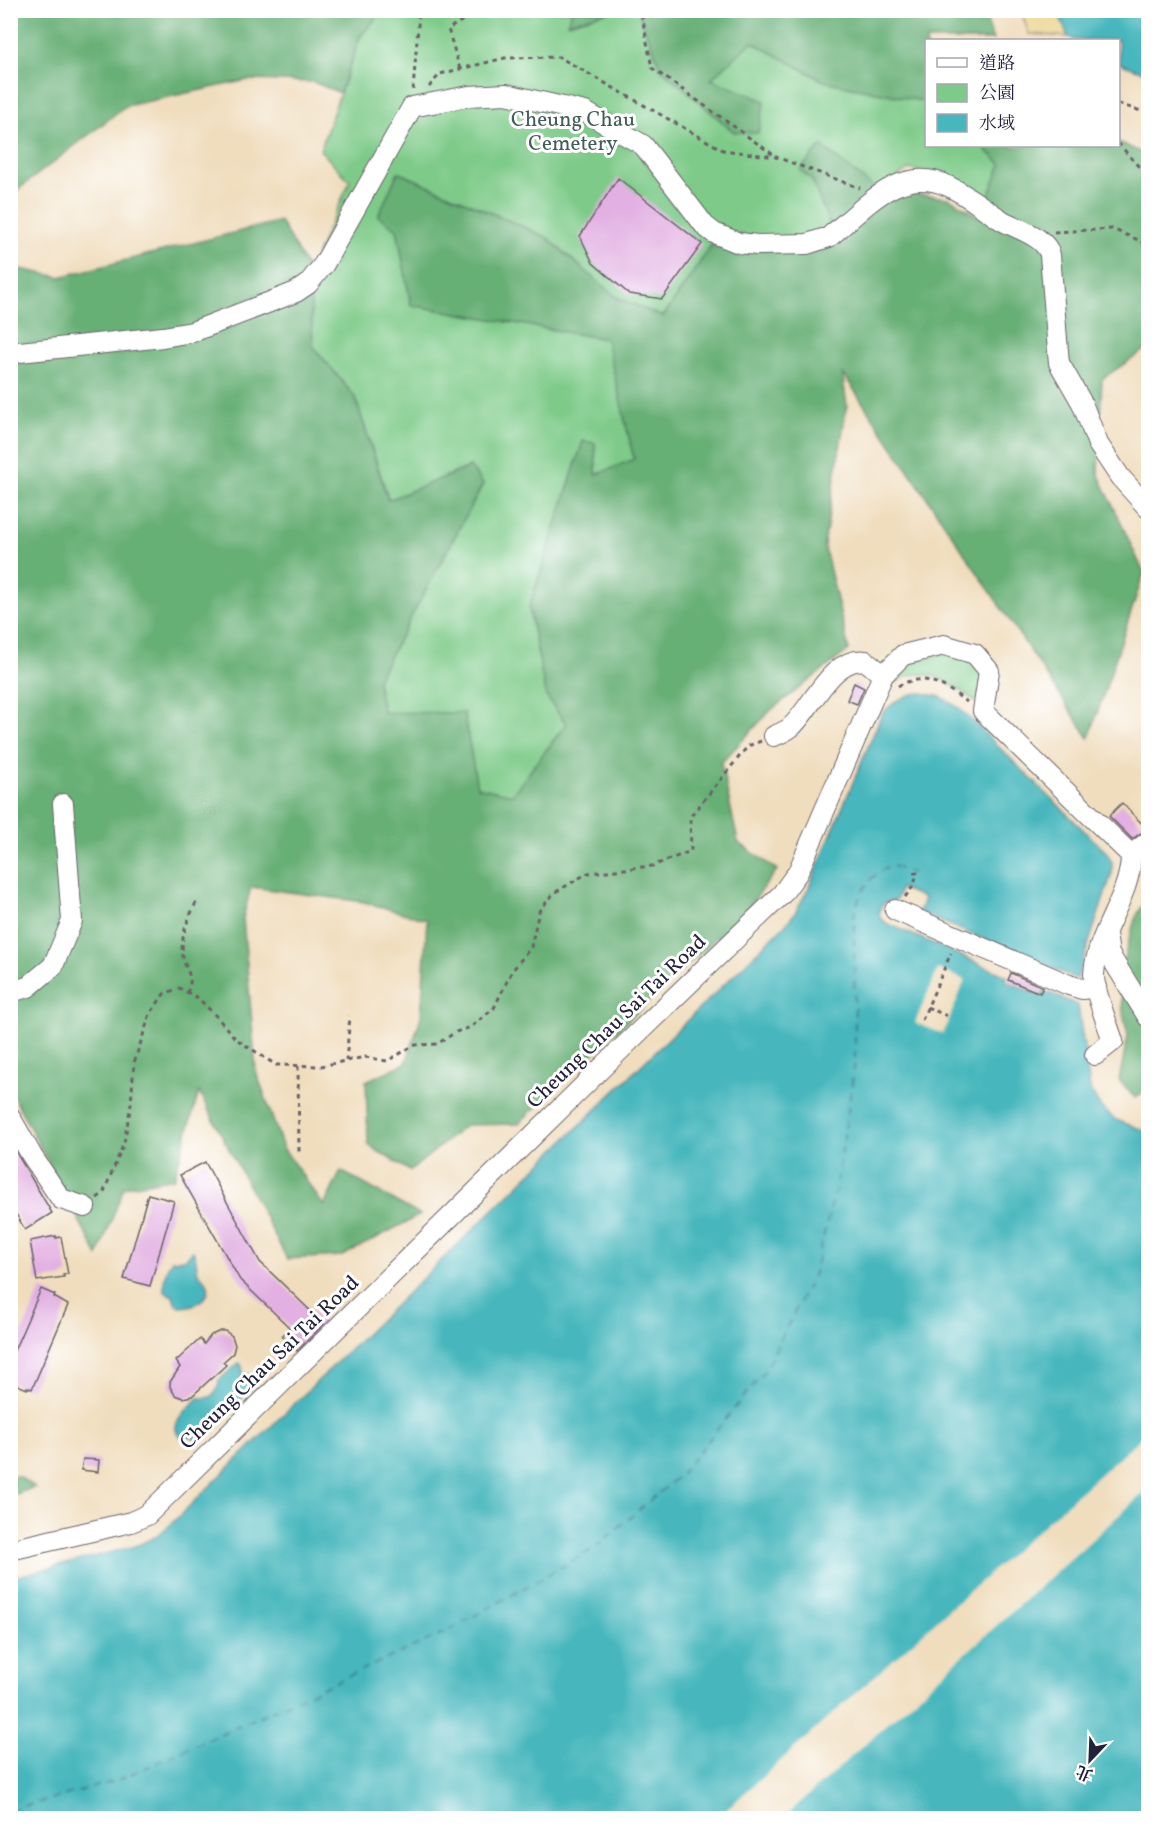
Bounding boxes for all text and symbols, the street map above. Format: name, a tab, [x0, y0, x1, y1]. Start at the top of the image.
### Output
legend	[925, 39, 1120, 147]
text: 道路	[979, 52, 1015, 77]
text: 公園	[979, 82, 1015, 107]
park label: Cheung Chau Cemetery	[511, 106, 635, 159]
text: 水域	[979, 112, 1015, 137]
street label: Cheung Chau Sai Tai Road	[521, 928, 713, 1116]
street label: Cheung Chau Sai Tai Road	[174, 1269, 366, 1457]
north arrow	[1060, 1730, 1120, 1790]
text: 北	[1073, 1759, 1097, 1785]

